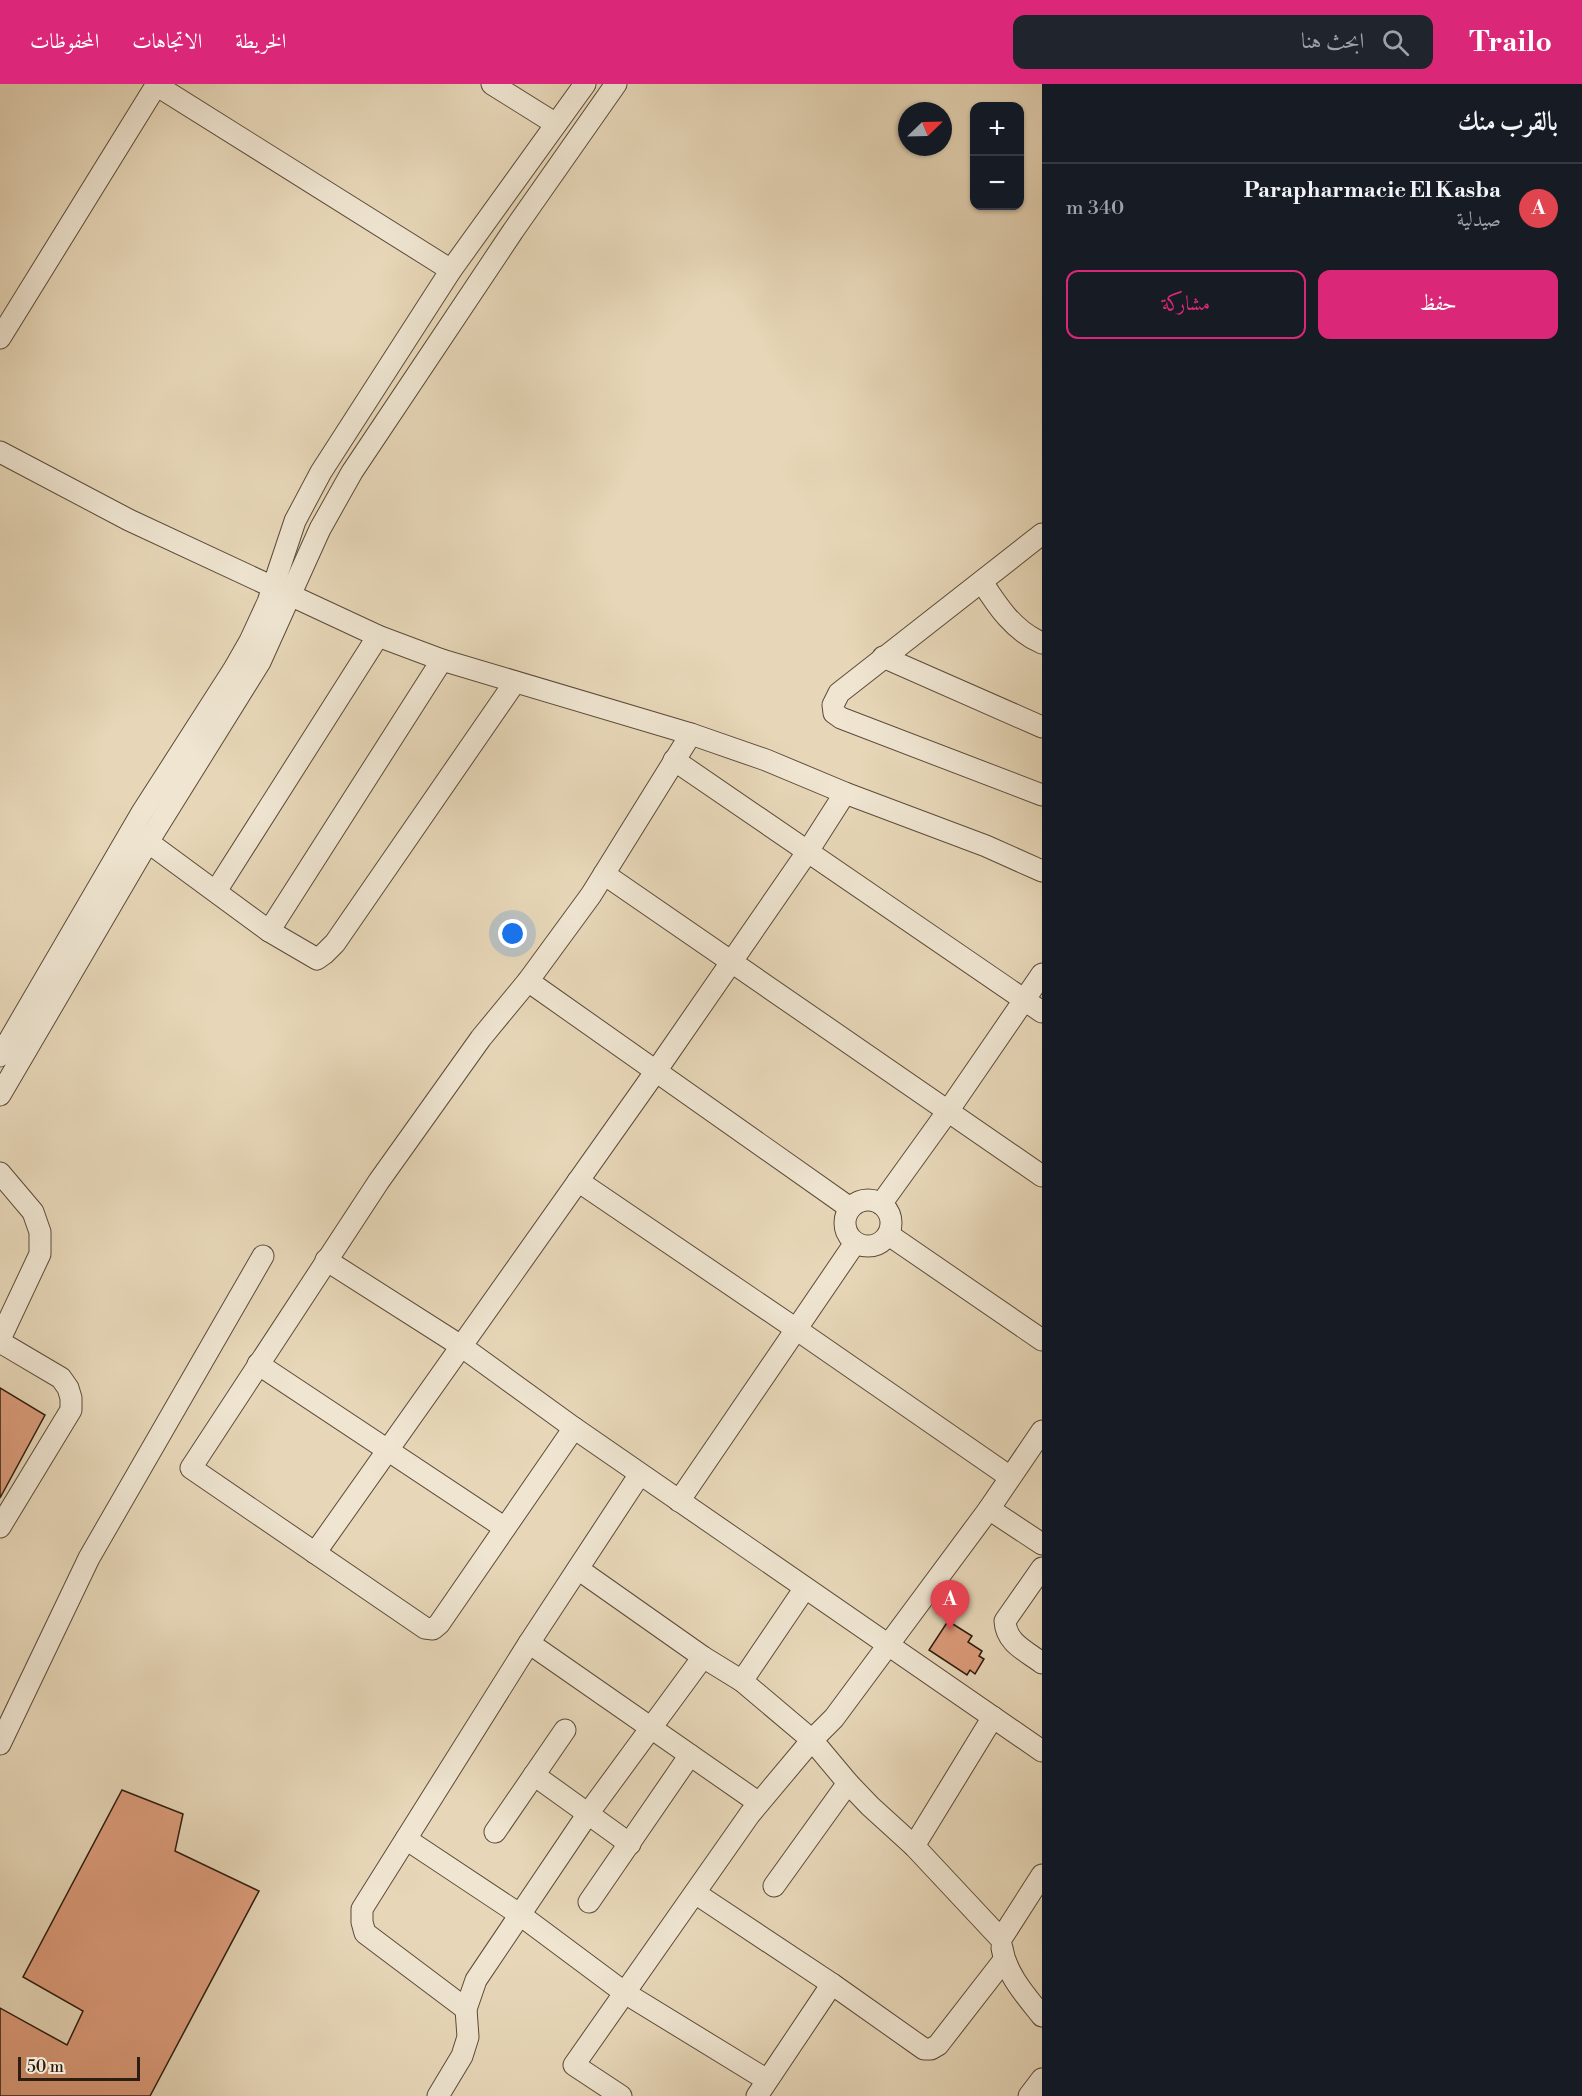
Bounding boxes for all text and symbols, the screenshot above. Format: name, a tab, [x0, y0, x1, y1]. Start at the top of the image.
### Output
search box	[1013, 15, 1433, 69]
text: Trailo	[1469, 25, 1552, 60]
icon: search	[1379, 26, 1412, 59]
text: ابحث هنا	[1301, 28, 1364, 55]
text: المحفوظات	[30, 29, 99, 55]
text: الاتجاهات	[132, 29, 202, 55]
text: الخريطة	[235, 29, 286, 55]
north arrow	[898, 102, 952, 156]
map controls	[970, 102, 1024, 210]
button: +	[970, 102, 1024, 156]
text: بالقرب منك	[1458, 106, 1558, 138]
button: −	[970, 156, 1024, 210]
text: Parapharmacie El Kasba	[1244, 177, 1501, 204]
text: 340 m	[1066, 196, 1124, 221]
text: A	[1531, 196, 1546, 221]
text: صيدلية	[1457, 208, 1501, 233]
button: مشاركة	[1066, 270, 1306, 339]
button: حفظ	[1318, 270, 1558, 339]
your location	[498, 919, 527, 948]
pin: A	[930, 1580, 970, 1630]
scale bar	[18, 2054, 140, 2082]
text: 50 m	[27, 2057, 64, 2077]

